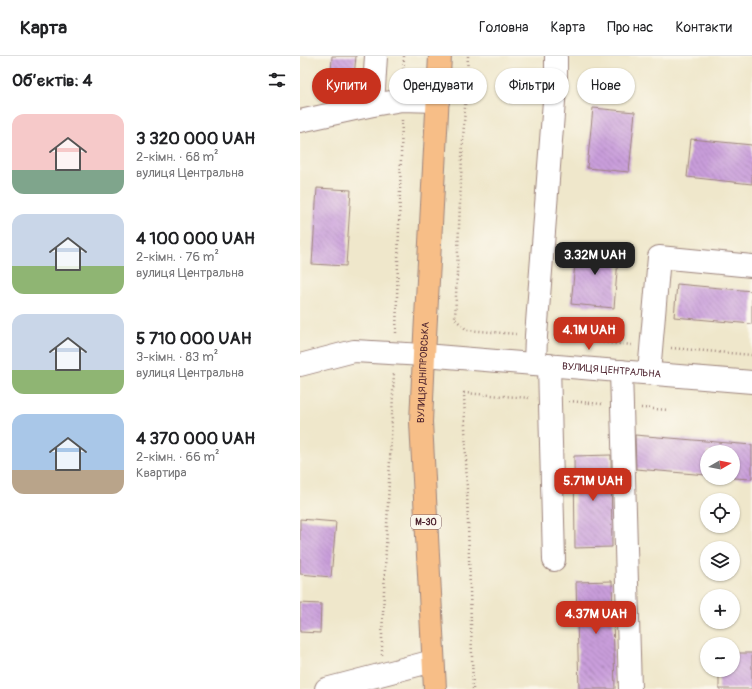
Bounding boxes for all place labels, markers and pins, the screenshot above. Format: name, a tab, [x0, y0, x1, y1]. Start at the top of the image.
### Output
pin: 3.32M UAH	[549, 242, 641, 276]
pin: 4.1M UAH	[548, 317, 630, 351]
pin: 5.71M UAH	[547, 468, 639, 502]
pin: 4.37M UAH	[550, 601, 642, 635]

